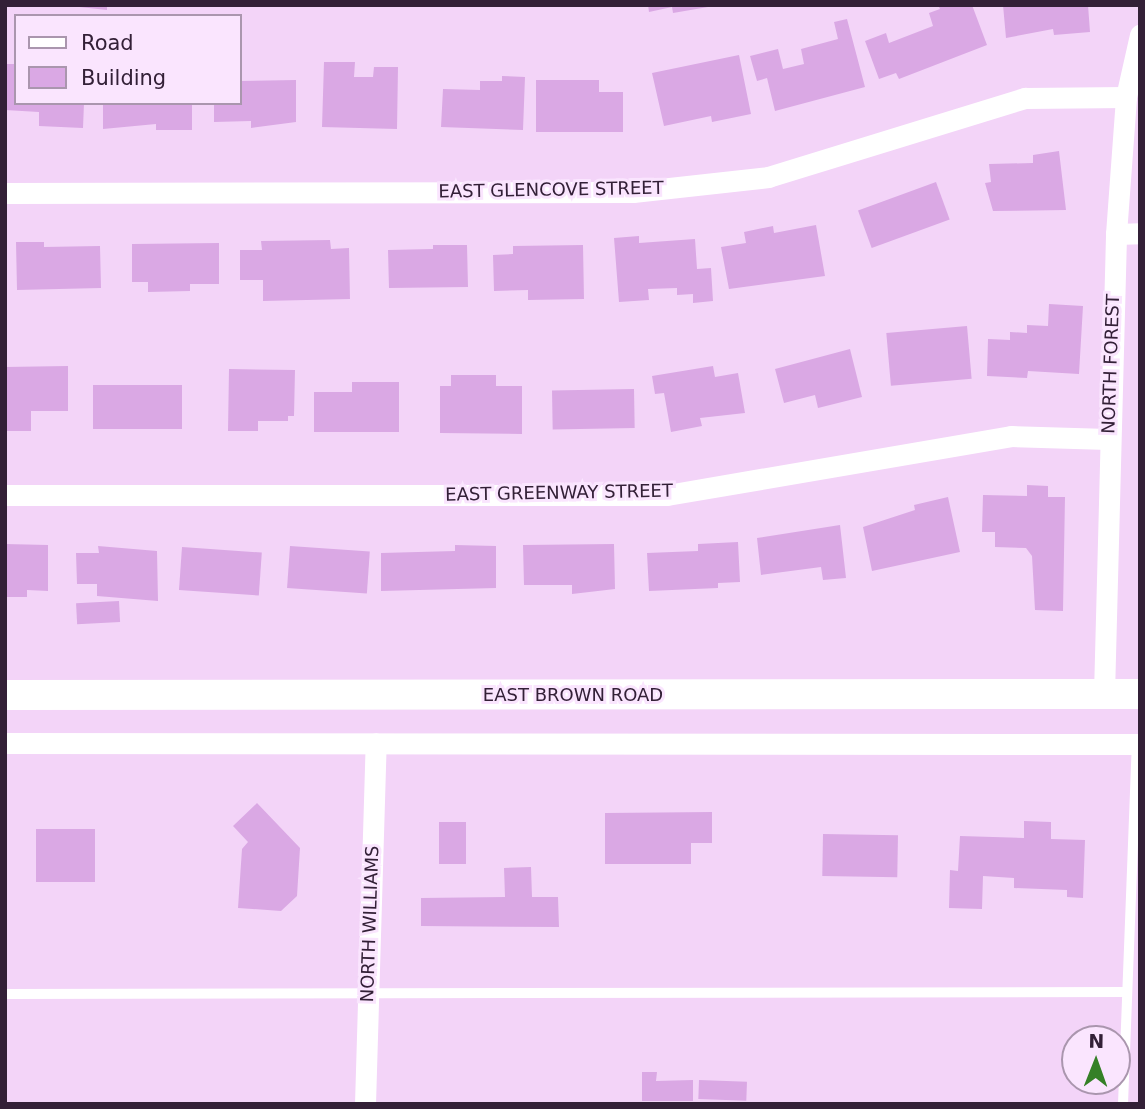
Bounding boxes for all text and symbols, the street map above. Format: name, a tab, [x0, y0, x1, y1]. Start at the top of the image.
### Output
legend	[14, 14, 242, 105]
text: Road	[81, 31, 134, 55]
text: Building	[81, 66, 166, 90]
street label: EAST GLENCOVE STREET	[438, 177, 664, 203]
street label: NORTH FOREST	[1098, 294, 1124, 434]
street label: EAST GREENWAY STREET	[445, 480, 673, 506]
street label: EAST BROWN ROAD	[483, 684, 663, 706]
street label: NORTH WILLIAMS	[356, 845, 384, 1003]
north arrow	[1061, 1025, 1131, 1095]
text: N	[1088, 1030, 1104, 1052]

